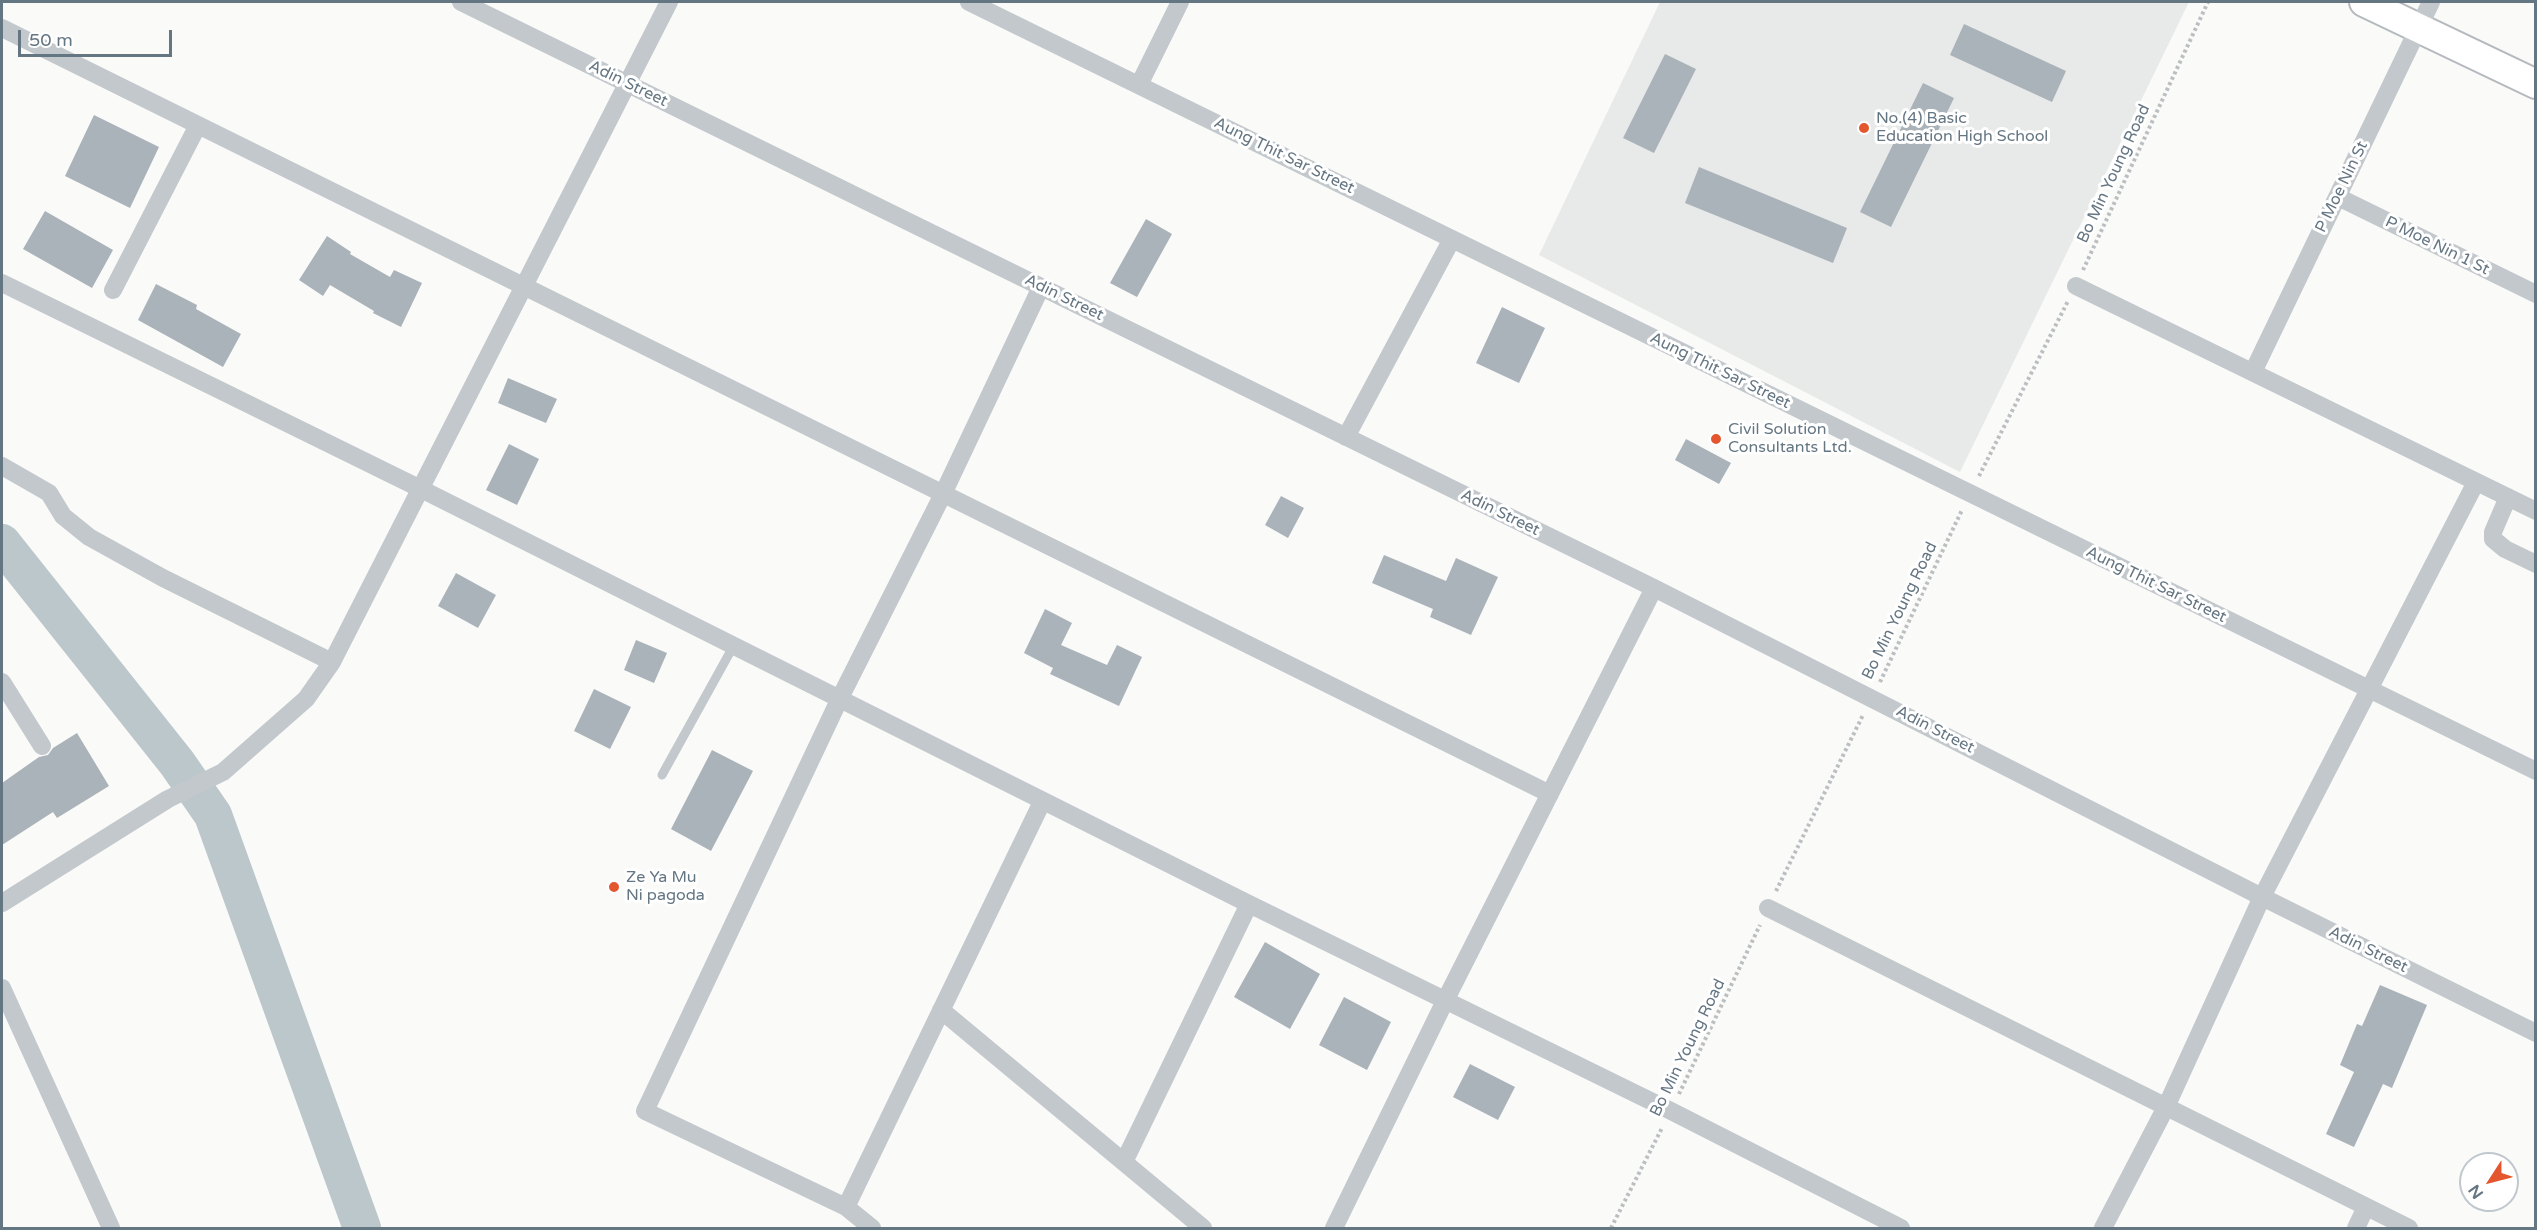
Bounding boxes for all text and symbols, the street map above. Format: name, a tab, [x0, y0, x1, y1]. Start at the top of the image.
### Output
scale bar	[21, 18, 176, 56]
text: 50 m	[29, 29, 73, 51]
street label: Adin Street	[585, 57, 671, 111]
street label: Bo Min Young Road	[2073, 102, 2155, 246]
place label: No.(4) Basic Education High School	[1876, 109, 2048, 147]
street label: Aung Thit Sar Street	[1211, 114, 1357, 198]
marker: No.(4) Basic Education High School	[1857, 121, 1871, 135]
street label: P Moe Nin St	[2312, 138, 2372, 236]
street label: P Moe Nin 1 St	[2382, 212, 2492, 280]
street label: Adin Street	[1021, 271, 1107, 325]
street label: Aung Thit Sar Street	[1647, 329, 1793, 413]
place label: Civil Solution Consultants Ltd.	[1728, 420, 1852, 458]
marker: Civil Solution Consultants Ltd.	[1709, 432, 1723, 446]
street label: Adin Street	[1457, 486, 1543, 540]
street label: Bo Min Young Road	[1858, 539, 1942, 683]
street label: Aung Thit Sar Street	[2083, 543, 2229, 627]
street label: Adin Street	[1893, 702, 1977, 758]
place label: Ze Ya Mu Ni pagoda	[626, 868, 705, 906]
marker: Ze Ya Mu Ni pagoda	[607, 880, 621, 894]
street label: Adin Street	[2325, 923, 2411, 977]
street label: Bo Min Young Road	[1646, 976, 1730, 1120]
north arrow	[2459, 1152, 2519, 1212]
text: N	[2464, 1180, 2488, 1202]

